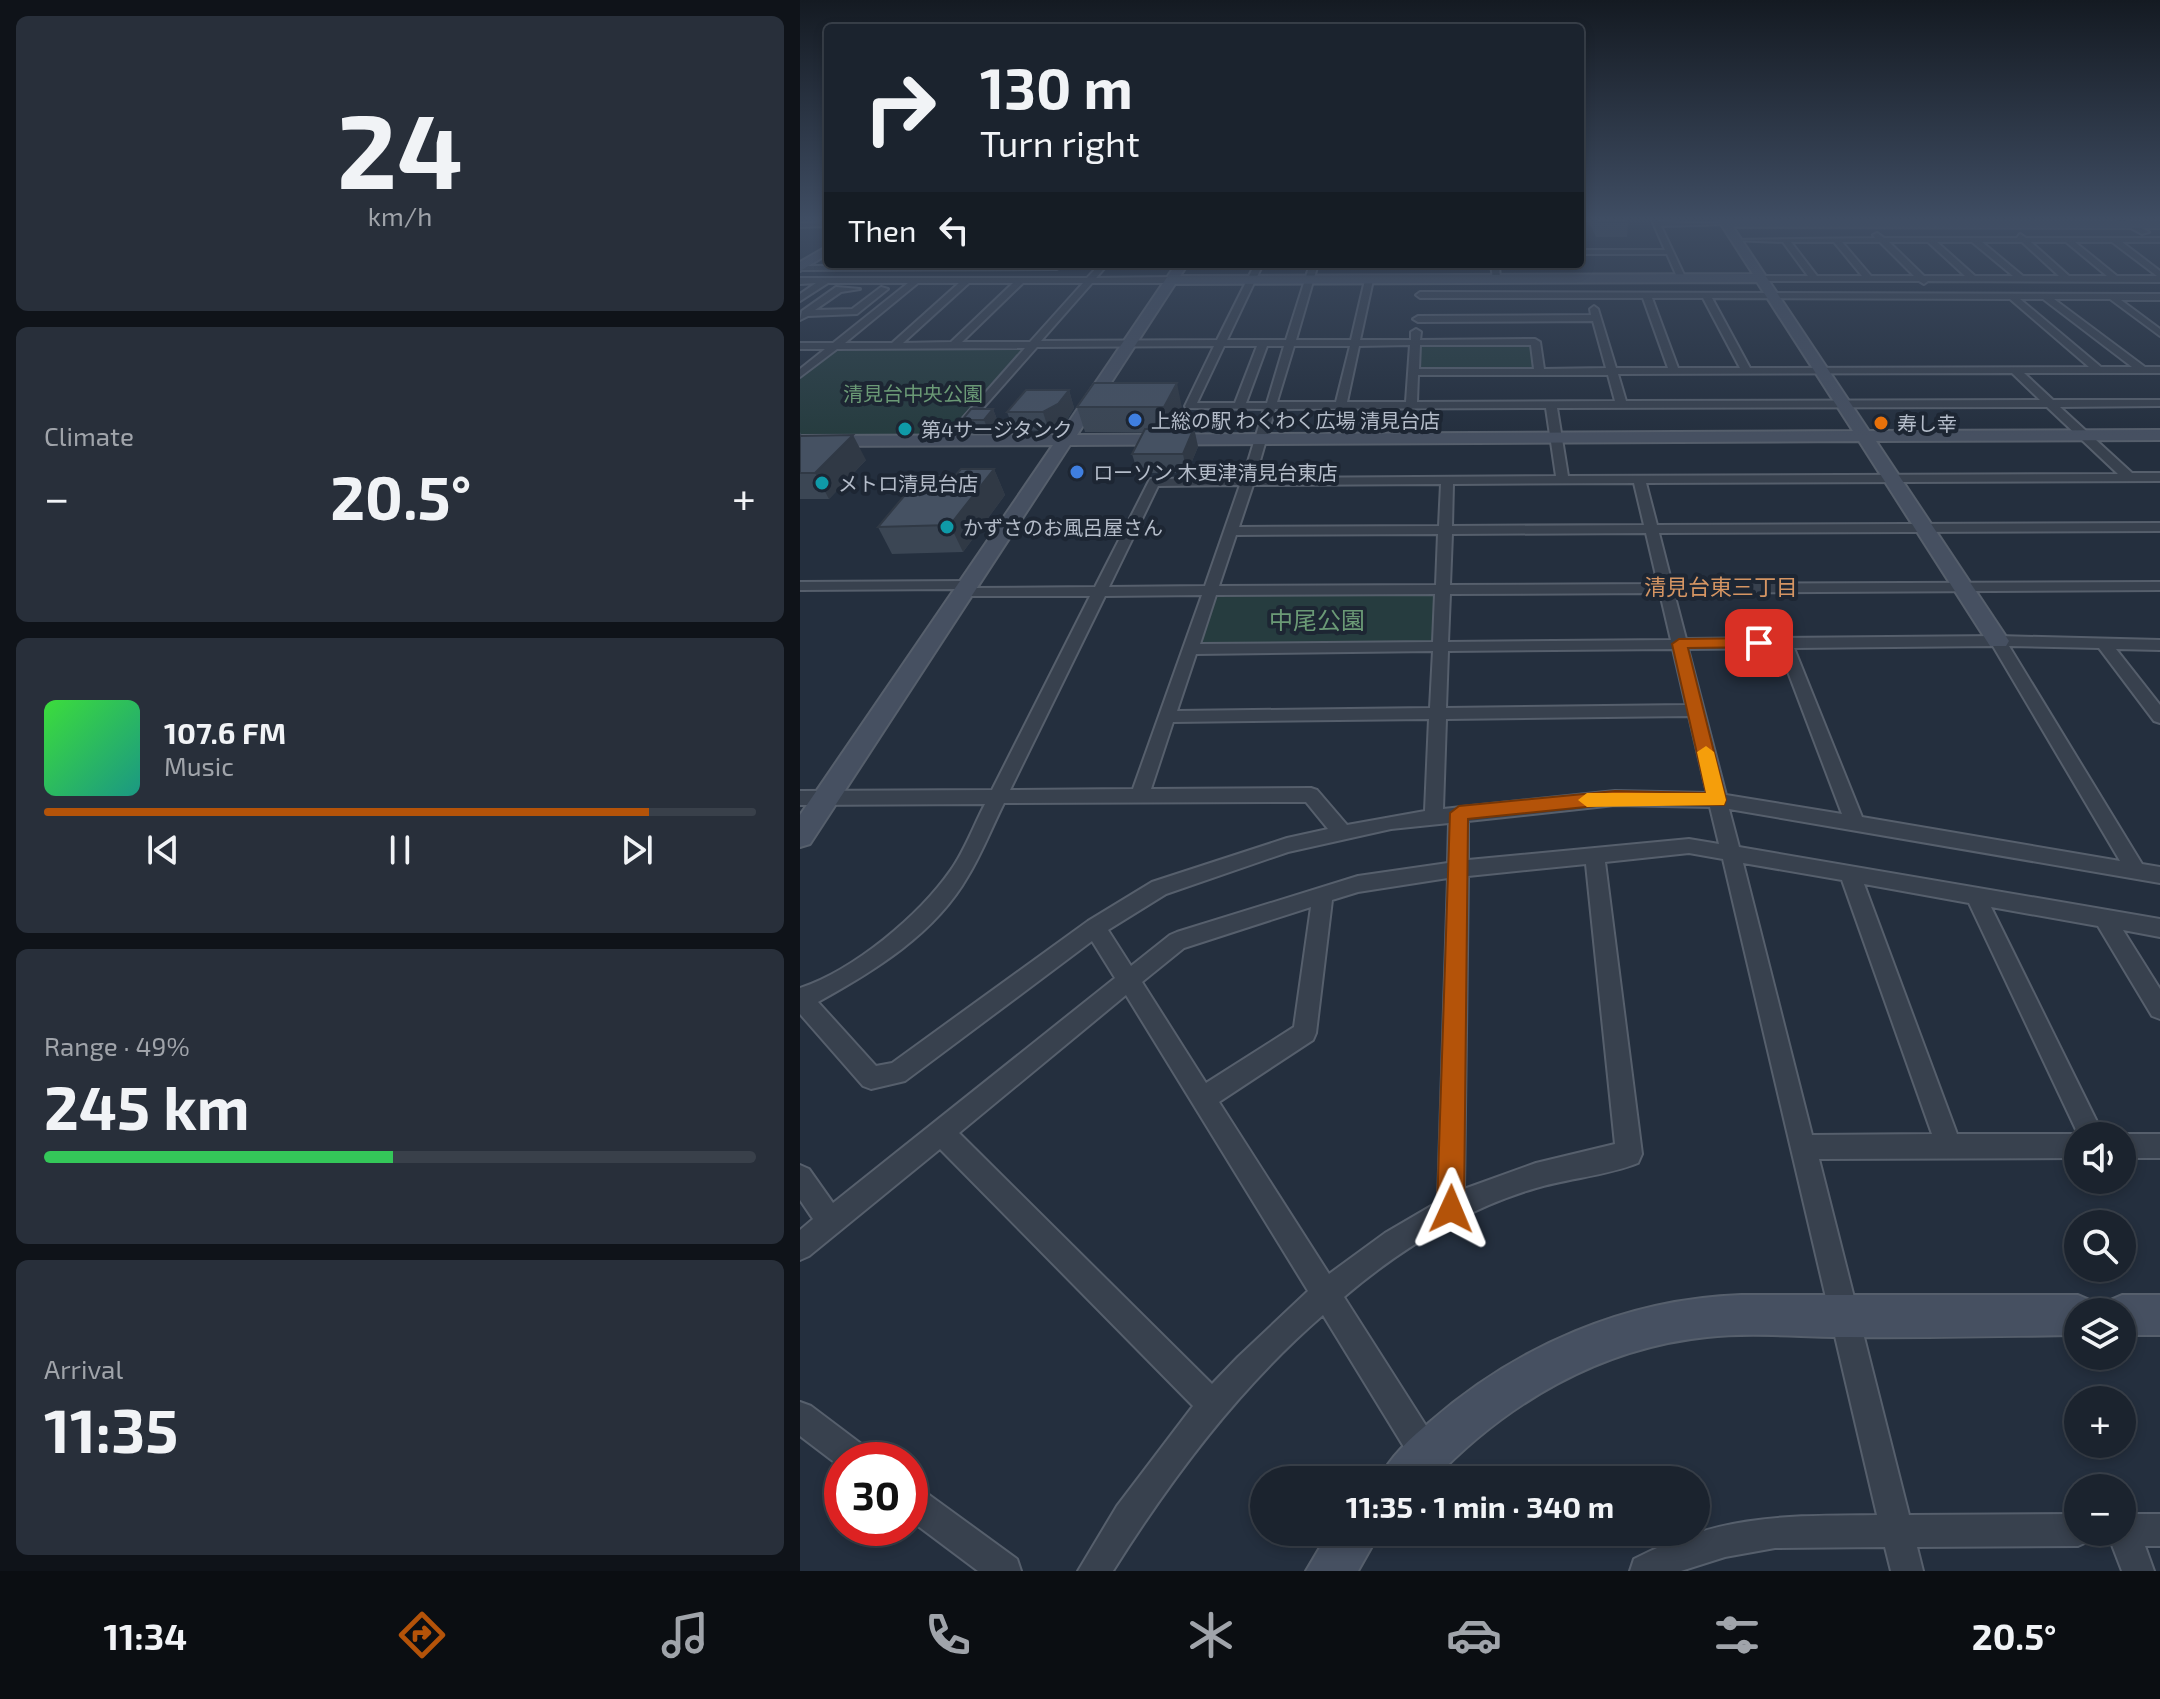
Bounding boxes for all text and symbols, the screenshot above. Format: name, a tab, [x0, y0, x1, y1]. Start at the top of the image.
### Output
text: 130 m	[980, 53, 1133, 120]
icon: right	[848, 56, 952, 160]
text: 24	[337, 85, 463, 210]
text: Turn right	[980, 121, 1140, 164]
text: km/h	[368, 200, 432, 231]
icon: left	[932, 208, 976, 252]
text: Then	[848, 212, 916, 248]
park label: 清見台中央公園	[843, 381, 983, 405]
place label: 上総の駅 わくわく広場 清見台店	[1151, 408, 1440, 432]
marker: 上総の駅 わくわく広場 清見台店	[1126, 411, 1144, 429]
place label: 寿し幸	[1897, 411, 1957, 435]
marker: 寿し幸	[1872, 414, 1890, 432]
place label: 第4サージタンク	[921, 417, 1073, 441]
text: Climate	[44, 420, 134, 451]
marker: 第4サージタンク	[896, 420, 914, 438]
text: 20.5°	[330, 460, 471, 532]
place label: ローソン 木更津清見台東店	[1093, 460, 1337, 484]
marker: ローソン 木更津清見台東店	[1068, 463, 1086, 481]
text: −	[44, 470, 70, 523]
text: +	[732, 470, 756, 523]
place label: メトロ清見台店	[838, 471, 978, 495]
marker: メトロ清見台店	[813, 474, 831, 492]
place label: かずさのお風呂屋さん	[963, 515, 1163, 539]
marker: かずさのお風呂屋さん	[938, 518, 956, 536]
district label: 清見台東三丁目	[1644, 573, 1798, 599]
park label: 中尾公園	[1269, 605, 1365, 634]
pin	[1725, 609, 1793, 677]
icon: arrive	[1737, 621, 1781, 665]
text: 107.6 FM	[164, 714, 286, 750]
text: Music	[164, 750, 234, 781]
icon: previous	[141, 828, 185, 872]
icon: pause	[378, 828, 422, 872]
icon: next	[615, 828, 659, 872]
text: Range · 49%	[44, 1030, 190, 1061]
text: 245 km	[44, 1070, 250, 1142]
map controls	[2064, 1122, 2136, 1546]
button: sound	[2064, 1122, 2136, 1194]
position arrow	[1409, 1167, 1493, 1251]
button: search	[2064, 1210, 2136, 1282]
button: layers	[2064, 1298, 2136, 1370]
text: Arrival	[44, 1353, 123, 1384]
button: +	[2064, 1386, 2136, 1458]
text: 11:35	[44, 1393, 178, 1465]
speed limit sign: 30	[824, 1442, 928, 1546]
button: −	[2064, 1474, 2136, 1546]
text: 11:35 · 1 min · 340 m	[1346, 1488, 1614, 1524]
icon: directions	[394, 1607, 450, 1663]
icon: music	[657, 1607, 713, 1663]
icon: phone	[920, 1607, 976, 1663]
icon: climate	[1183, 1607, 1239, 1663]
icon: car	[1446, 1607, 1502, 1663]
icon: filters	[1709, 1607, 1765, 1663]
text: 11:34	[103, 1614, 187, 1657]
text: 20.5°	[1972, 1614, 2056, 1657]

